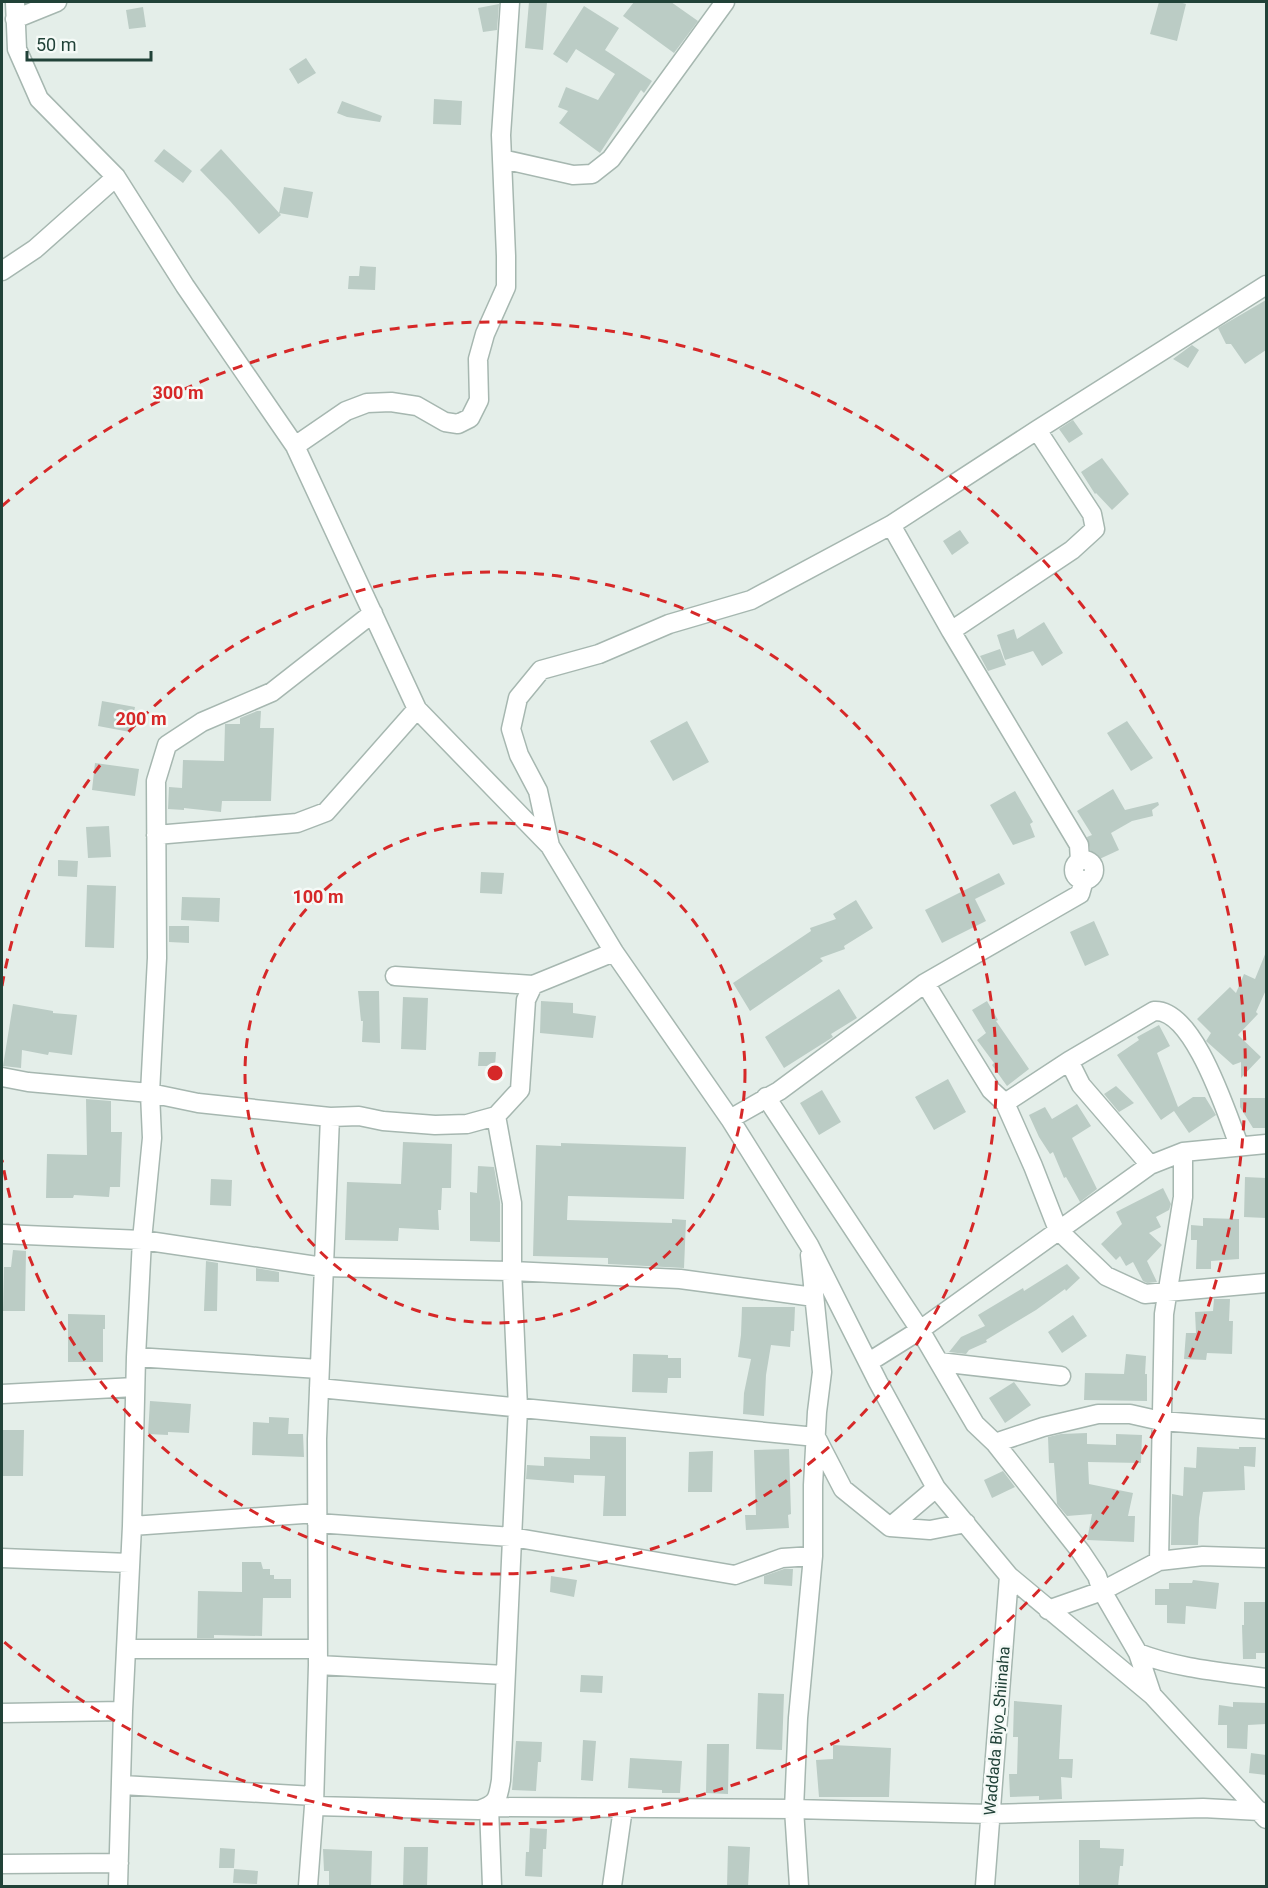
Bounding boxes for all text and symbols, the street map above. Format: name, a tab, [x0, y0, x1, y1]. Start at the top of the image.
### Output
scale bar	[27, 24, 152, 62]
text: 50 m	[36, 34, 76, 55]
text: 300 m	[152, 382, 204, 403]
text: 200 m	[115, 708, 167, 729]
text: 100 m	[292, 886, 344, 907]
centre of rings	[485, 1063, 505, 1083]
street label: Waddada Biyo_Shiinaha	[980, 1646, 1014, 1816]

